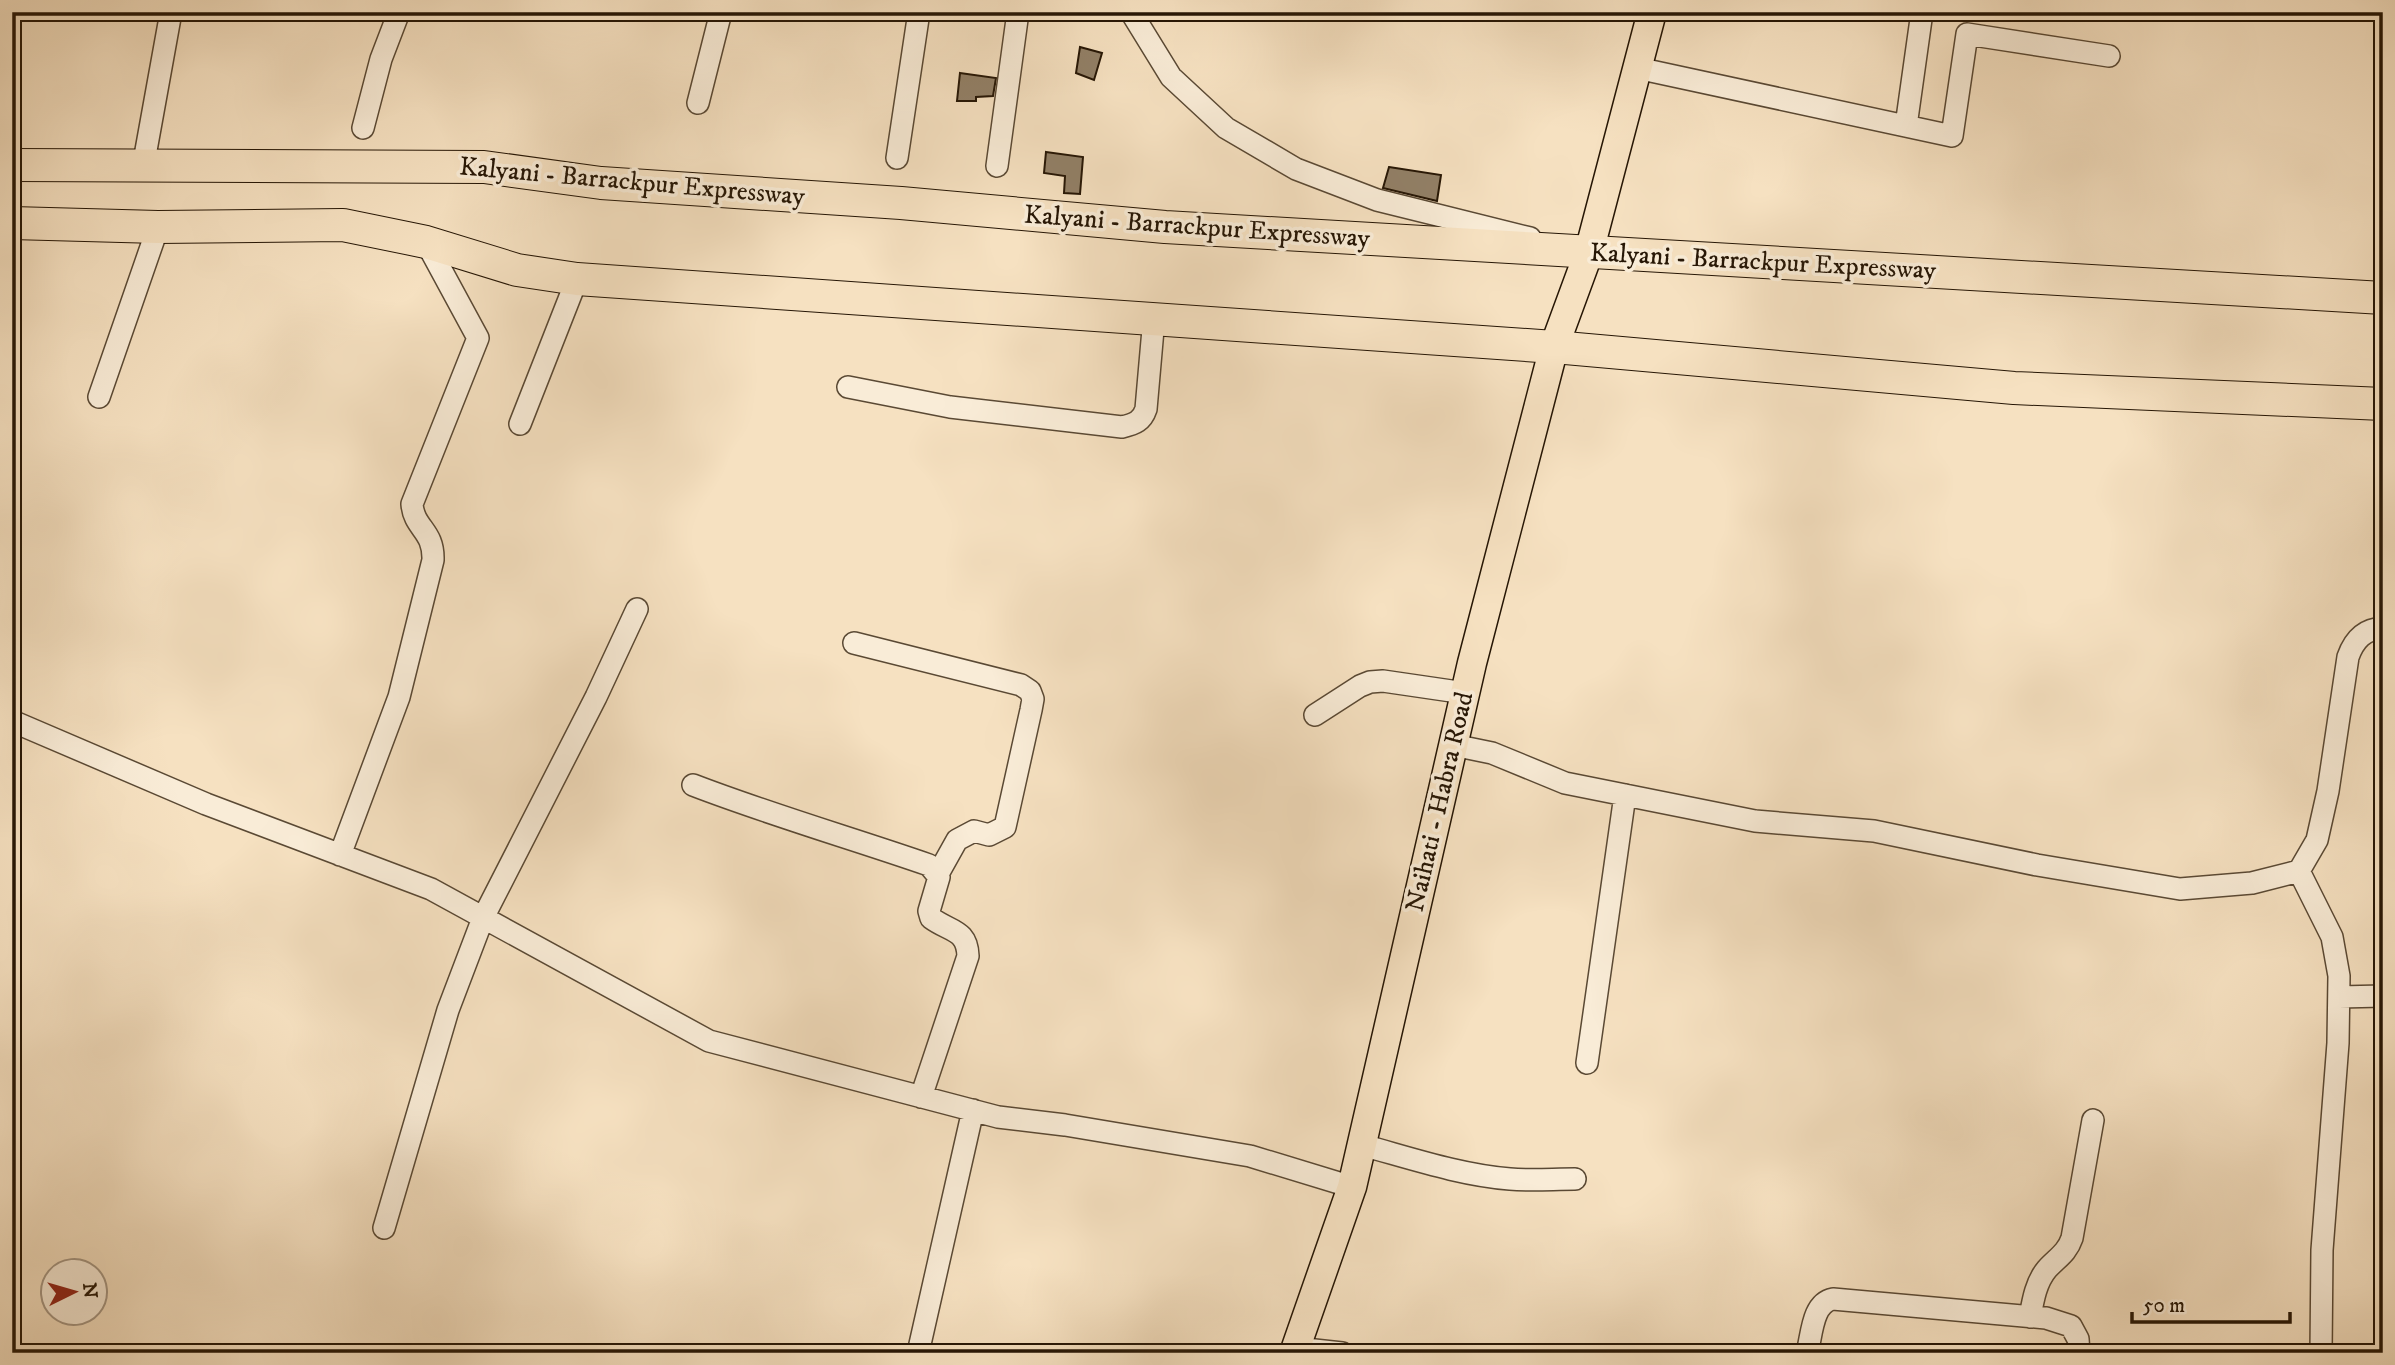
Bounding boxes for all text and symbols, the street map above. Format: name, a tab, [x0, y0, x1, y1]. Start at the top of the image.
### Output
street label: Kalyani - Barrackpur Expressway	[458, 150, 807, 214]
street label: Kalyani - Barrackpur Expressway	[1023, 198, 1372, 256]
street label: Kalyani - Barrackpur Expressway	[1589, 236, 1938, 288]
street label: Naihati - Habra Road	[1399, 689, 1481, 915]
north arrow	[38, 1256, 108, 1326]
scale bar	[2132, 1281, 2290, 1325]
text: N	[77, 1282, 102, 1300]
text: 50 m	[2143, 1293, 2185, 1319]

